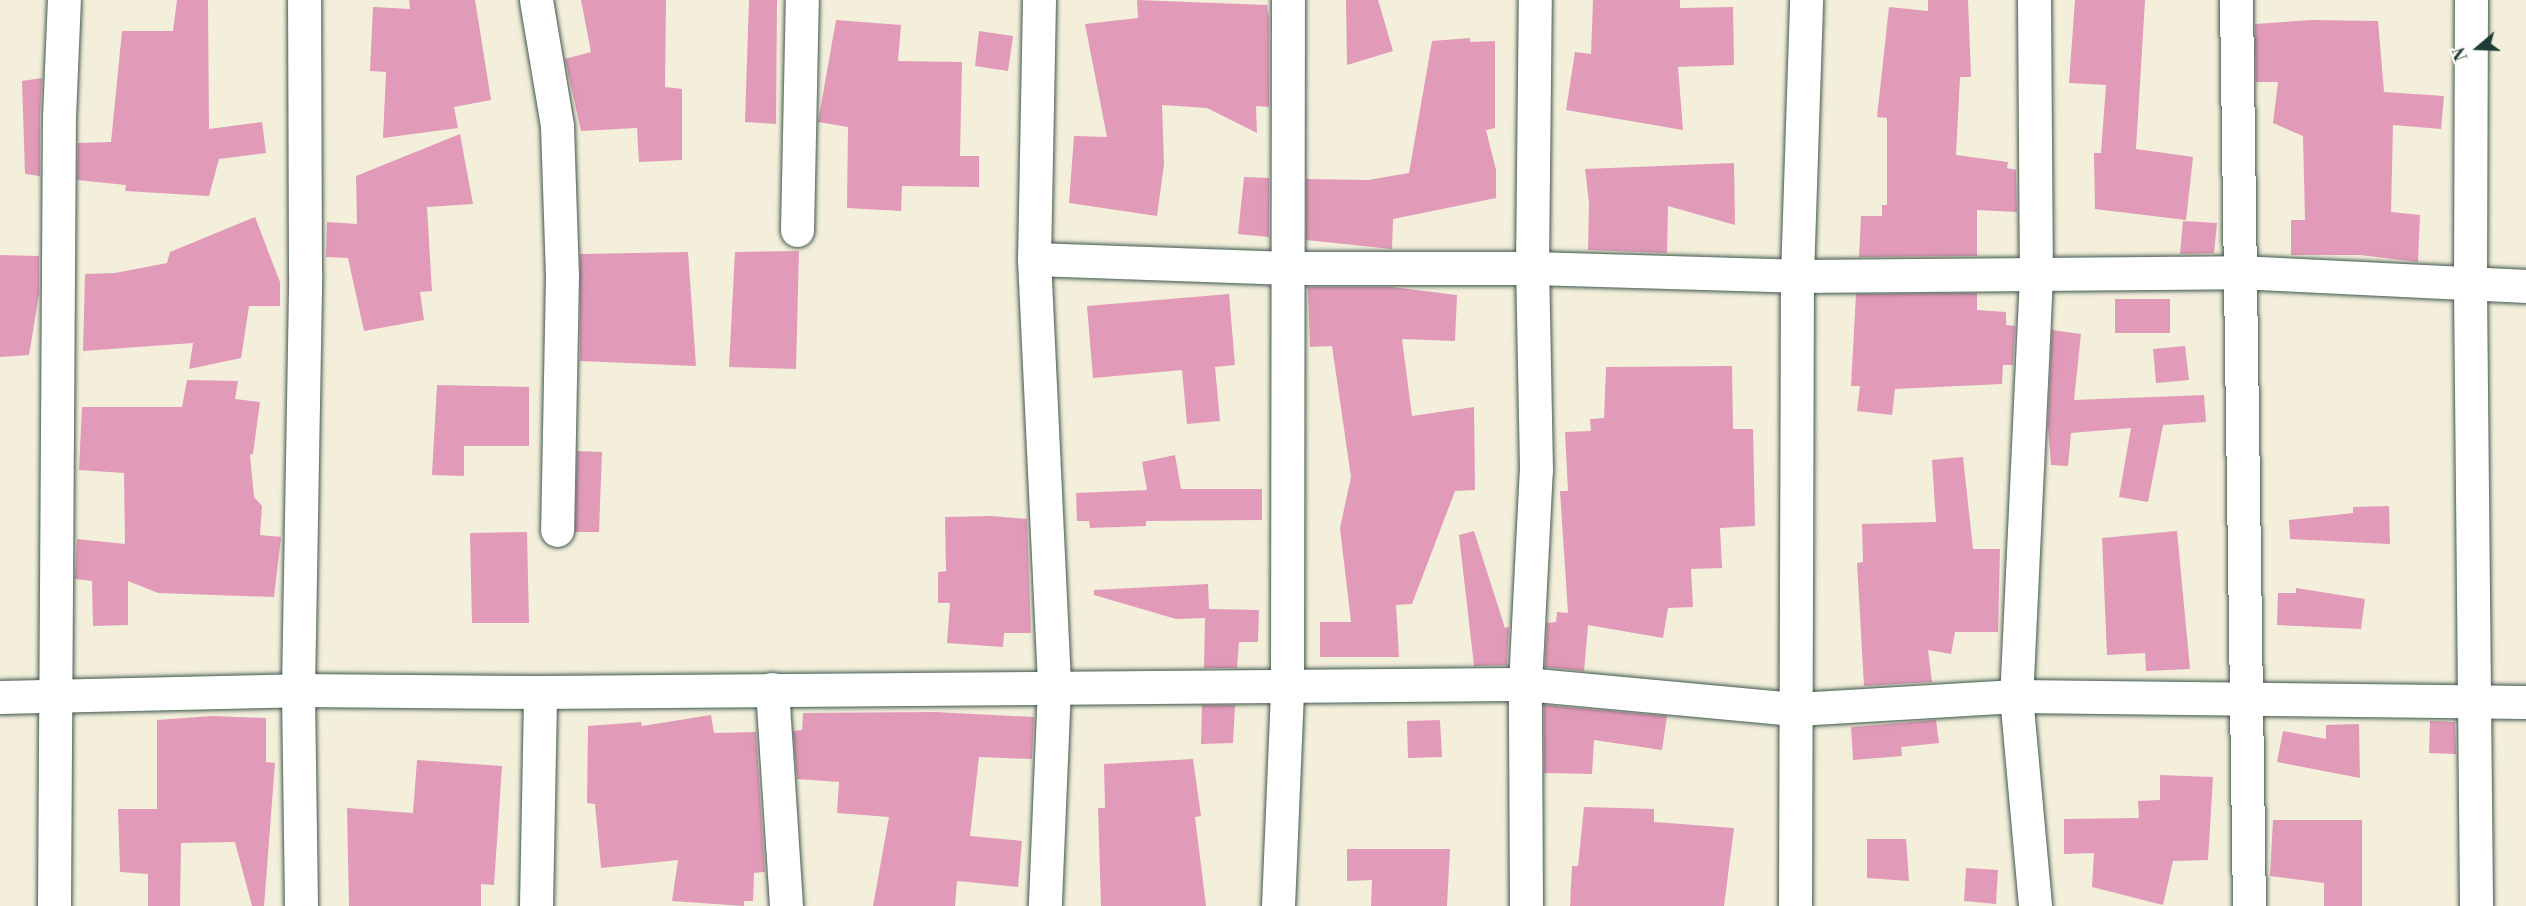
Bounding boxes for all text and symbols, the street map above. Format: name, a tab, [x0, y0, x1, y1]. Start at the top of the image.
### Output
north arrow	[2448, 18, 2508, 78]
text: N	[2449, 45, 2472, 63]

